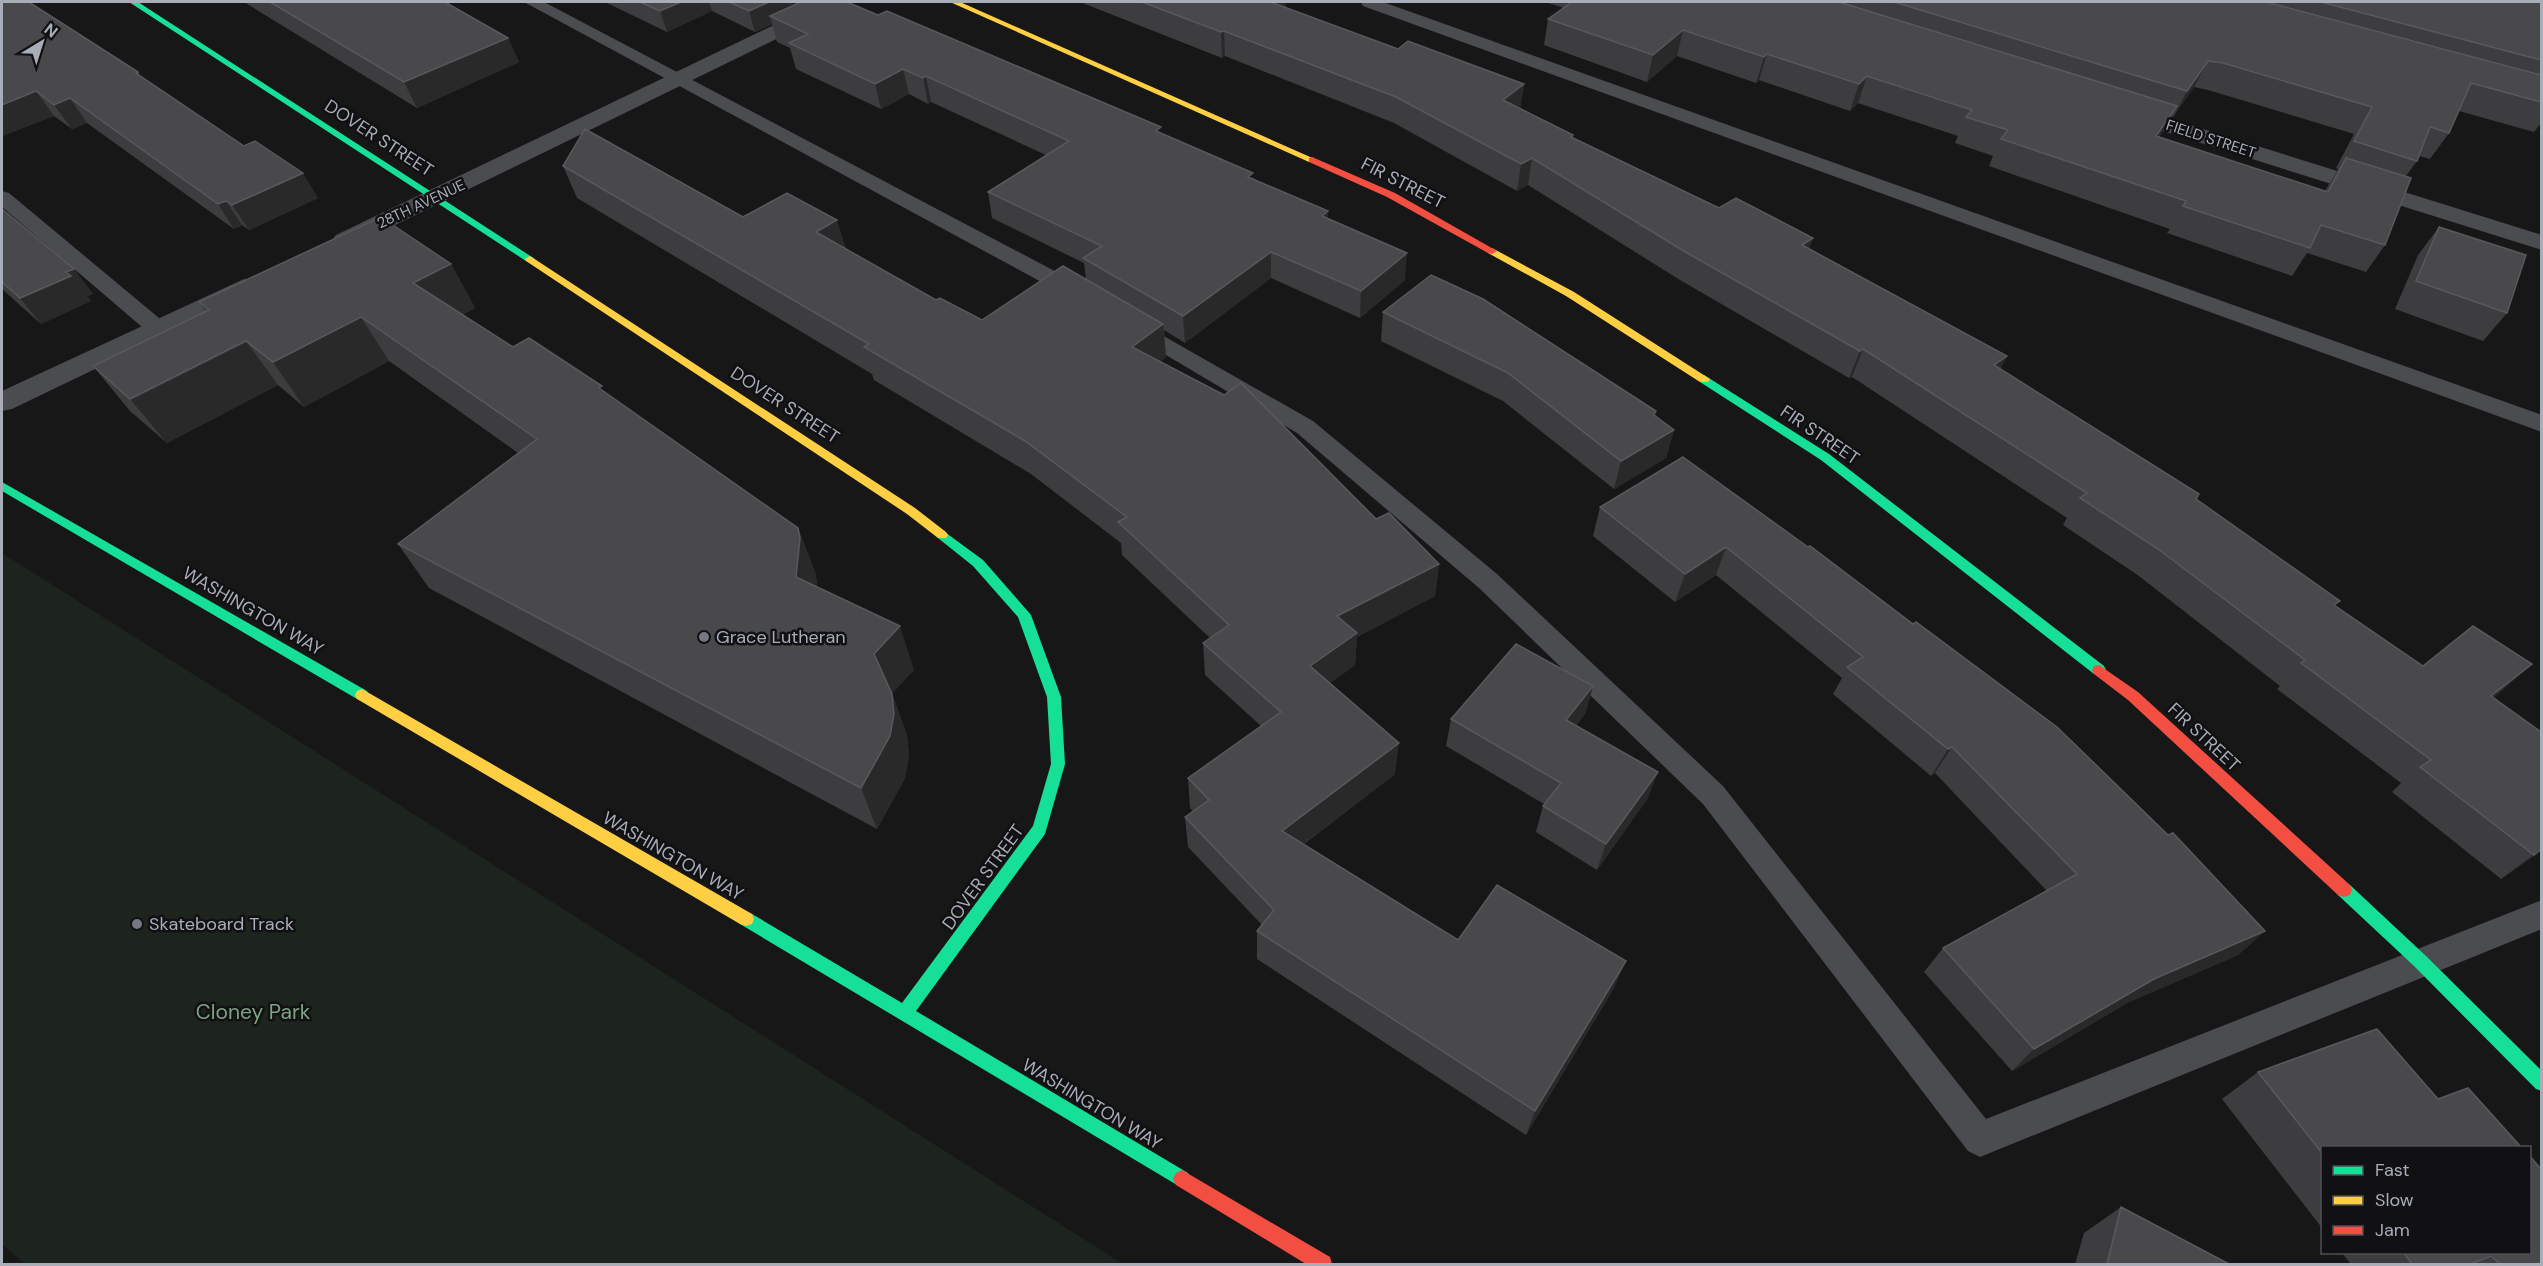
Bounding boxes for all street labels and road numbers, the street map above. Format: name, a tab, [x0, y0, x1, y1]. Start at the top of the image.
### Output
street label: DOVER STREET	[320, 94, 438, 182]
street label: FIELD STREET	[2164, 115, 2258, 163]
street label: FIR STREET	[1357, 152, 1449, 214]
street label: 28TH AVENUE	[374, 175, 468, 233]
street label: DOVER STREET	[726, 361, 844, 449]
street label: FIR STREET	[1776, 400, 1864, 470]
street label: WASHINGTON WAY	[178, 561, 328, 661]
street label: FIR STREET	[2163, 697, 2245, 777]
street label: WASHINGTON WAY	[598, 806, 748, 906]
street label: DOVER STREET	[937, 819, 1029, 935]
street label: WASHINGTON WAY	[1018, 1053, 1167, 1156]

